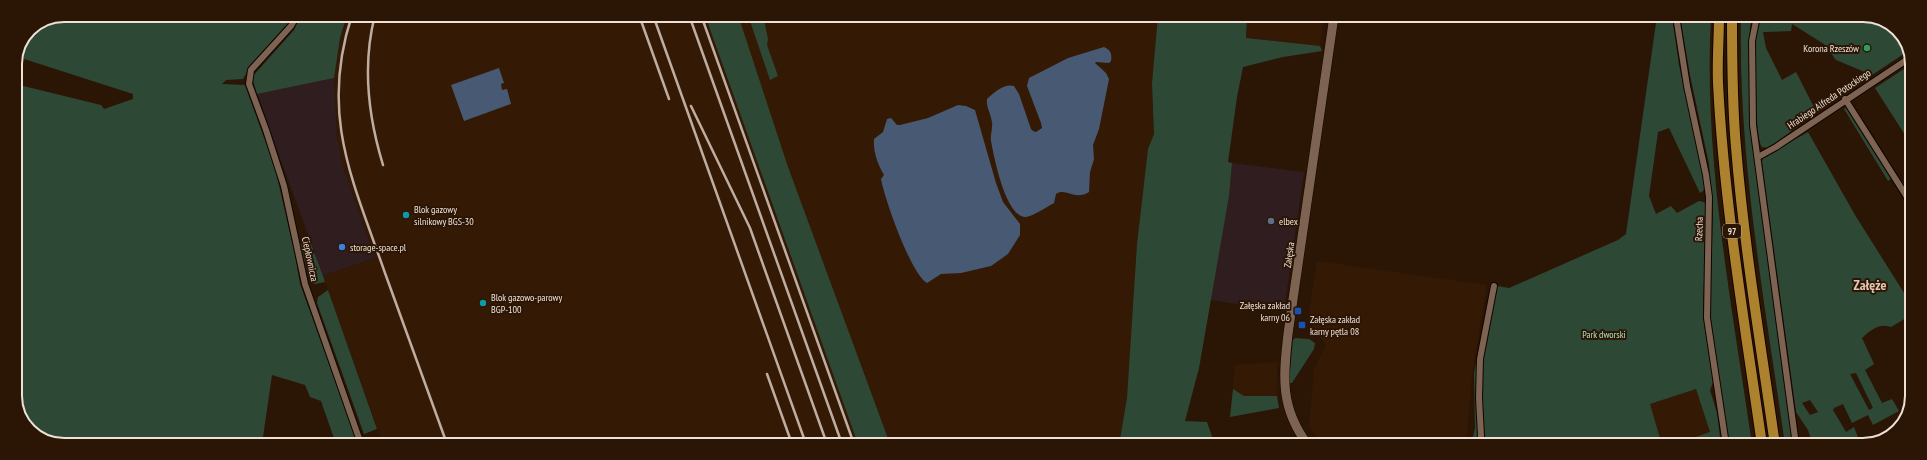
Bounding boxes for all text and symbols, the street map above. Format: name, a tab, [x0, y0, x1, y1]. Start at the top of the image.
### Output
place label: Korona Rzeszów	[1803, 42, 1859, 55]
marker: Korona Rzeszów	[1862, 43, 1872, 53]
street label: Hrabiego Alfreda Potockiego	[1785, 66, 1873, 132]
place label: Blok gazowy silnikowy BGS-30	[414, 203, 474, 228]
marker: Blok gazowy silnikowy BGS-30	[401, 210, 411, 220]
place label: elbex	[1279, 215, 1298, 228]
marker: elbex	[1266, 216, 1276, 226]
street label: Rzecha	[1692, 217, 1706, 241]
road number: 97	[1723, 224, 1741, 238]
street label: Ciepłownicza	[299, 235, 321, 283]
place label: storage-space.pl	[350, 241, 407, 254]
street label: Załęska	[1281, 241, 1297, 269]
marker: storage-space.pl	[337, 242, 347, 252]
district label: Załęże	[1854, 276, 1886, 294]
place label: Blok gazowo-parowy BGP-100	[491, 291, 562, 316]
marker: Blok gazowo-parowy BGP-100	[478, 298, 488, 308]
place label: Załęska zakład karny 06	[1240, 299, 1290, 324]
marker: Załęska zakład karny 06	[1293, 306, 1303, 316]
place label: Załęska zakład karny pętla 08	[1310, 313, 1360, 338]
marker: Załęska zakład karny pętla 08	[1297, 320, 1307, 330]
park label: Park dworski	[1582, 328, 1626, 341]

